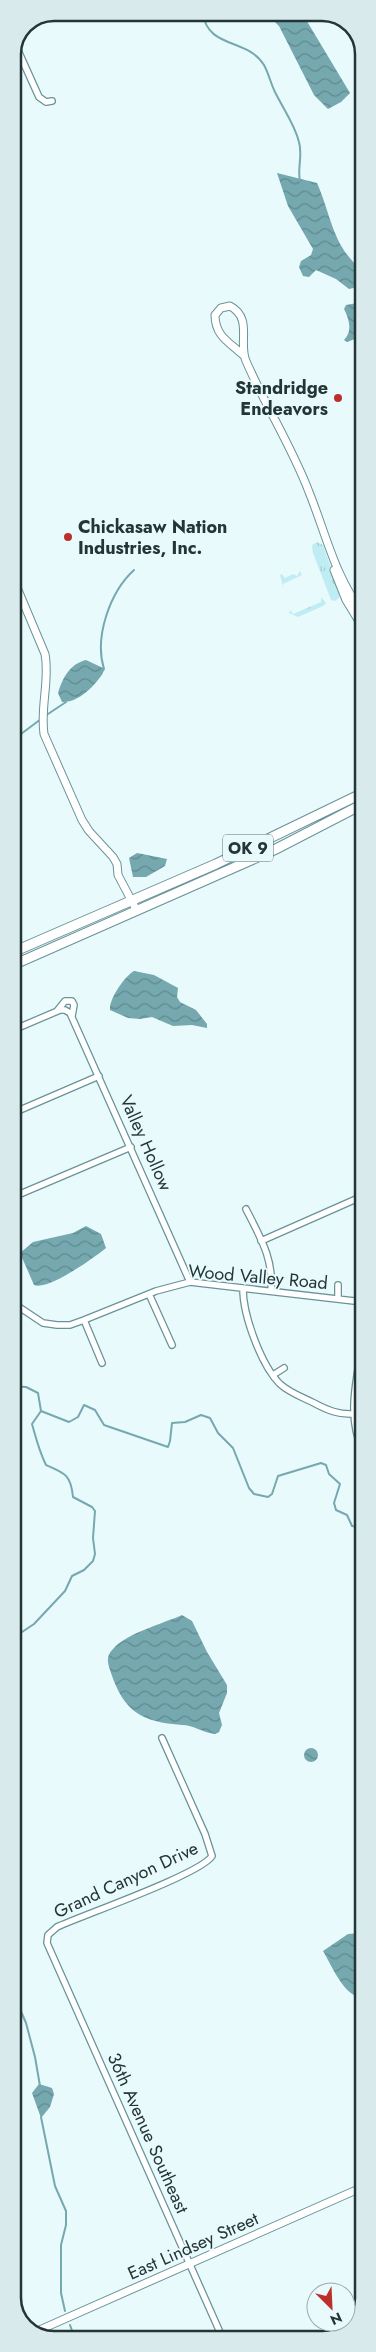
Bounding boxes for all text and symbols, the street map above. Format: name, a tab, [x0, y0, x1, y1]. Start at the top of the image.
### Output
place label: Standridge Endeavors	[235, 375, 328, 422]
marker: Standridge Endeavors	[332, 392, 344, 404]
place label: Chickasaw Nation Industries, Inc.	[78, 514, 227, 561]
marker: Chickasaw Nation Industries, Inc.	[62, 531, 74, 543]
road number: OK 9	[223, 834, 273, 861]
street label: Valley Hollow	[113, 1091, 179, 1196]
street label: Wood Valley Road	[187, 1258, 329, 1296]
street label: Grand Canyon Drive	[50, 1835, 202, 1925]
street label: 36th Avenue Southeast	[101, 2049, 195, 2218]
street label: East Lindsey Street	[124, 2205, 263, 2286]
north arrow	[306, 2282, 356, 2332]
text: N	[327, 2307, 345, 2330]

